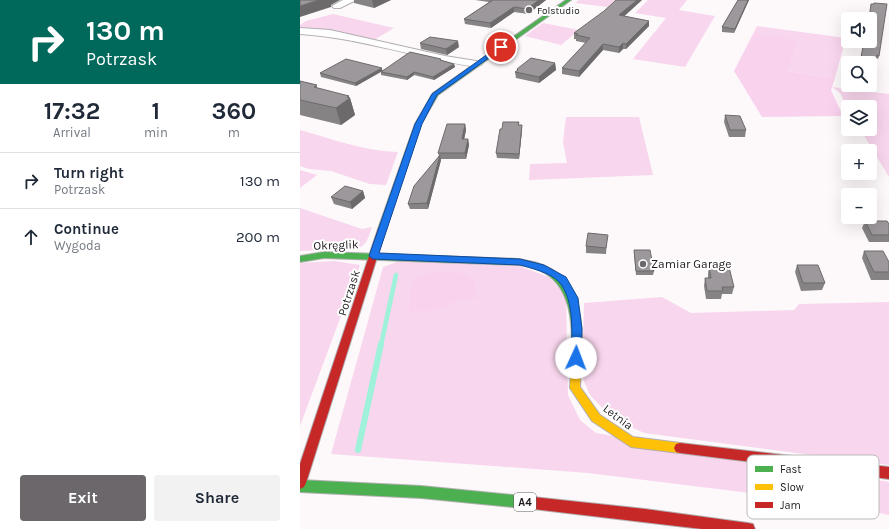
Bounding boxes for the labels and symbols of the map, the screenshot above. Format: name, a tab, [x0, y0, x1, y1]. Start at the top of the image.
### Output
marker: Folstudio	[524, 5, 534, 15]
place label: Folstudio	[537, 5, 580, 17]
pin	[484, 30, 518, 64]
street label: Okręglik	[313, 237, 359, 253]
place label: Zamiar Garage	[651, 257, 732, 271]
marker: Zamiar Garage	[638, 259, 648, 269]
street label: Potrzask	[335, 268, 363, 318]
position arrow	[555, 337, 597, 379]
street label: Letnia	[600, 401, 636, 433]
legend	[747, 455, 879, 519]
text: Fast	[780, 463, 801, 476]
text: Slow	[780, 481, 804, 494]
road number: A4	[514, 493, 536, 511]
text: Jam	[780, 499, 801, 512]

